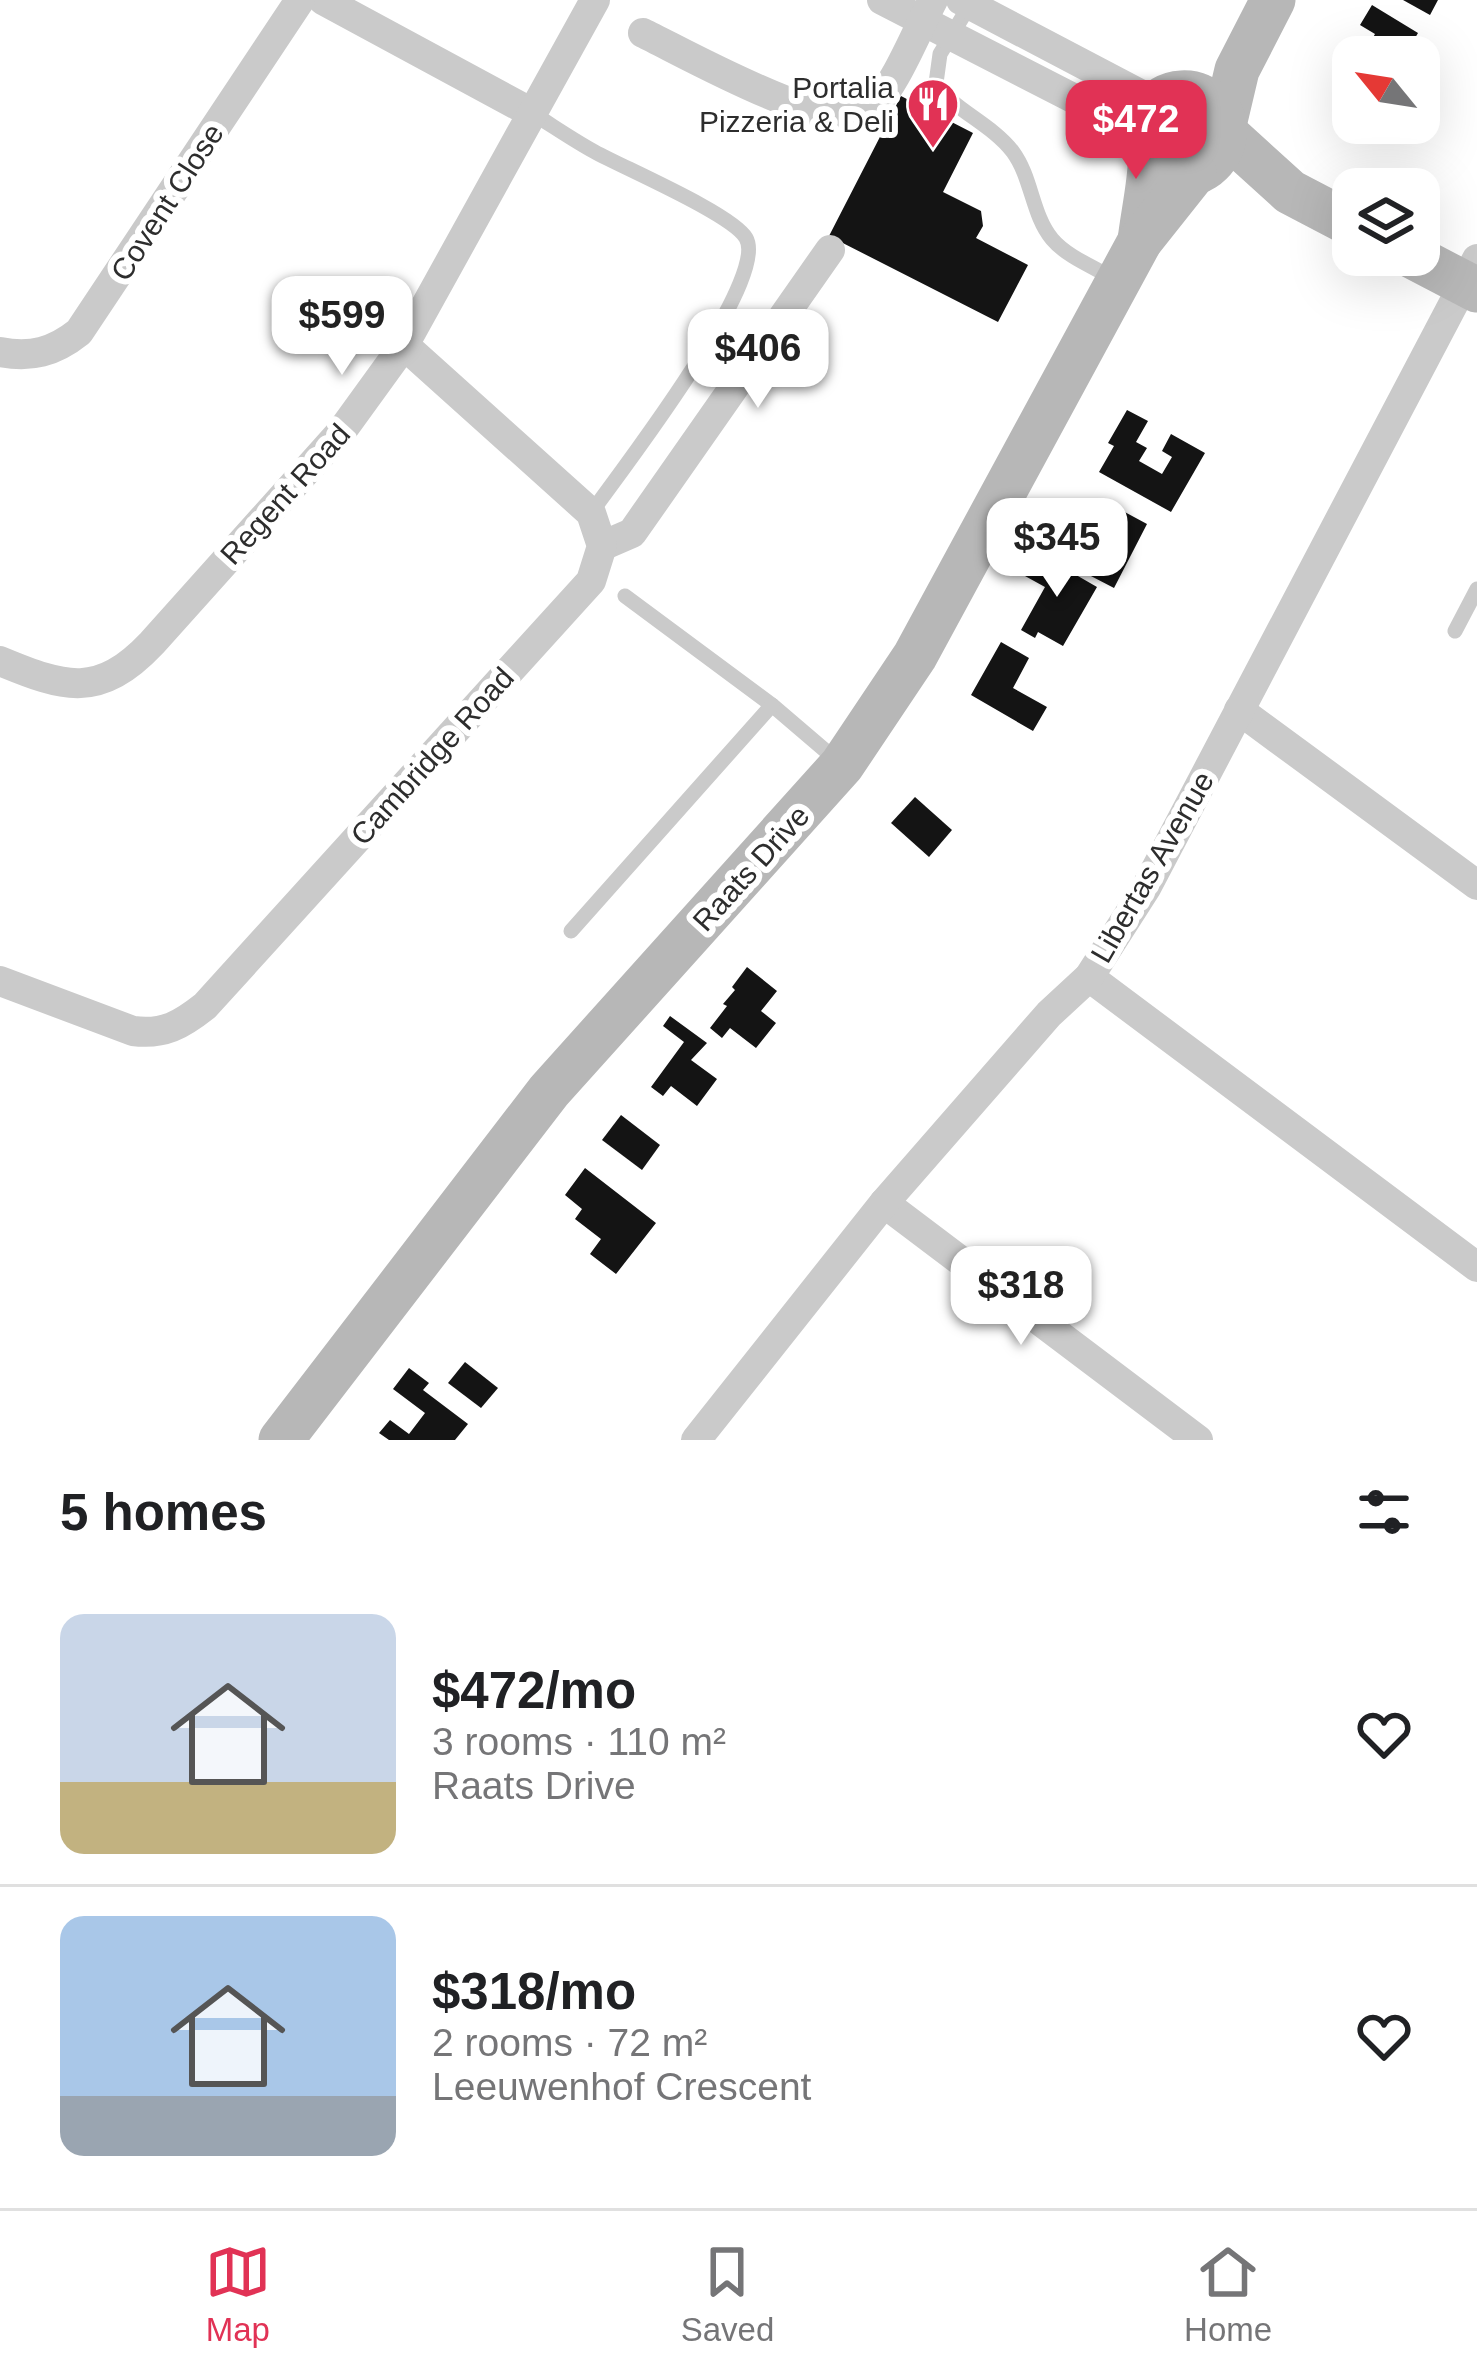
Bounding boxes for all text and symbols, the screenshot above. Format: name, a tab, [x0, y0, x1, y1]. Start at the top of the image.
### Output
north arrow	[1332, 36, 1440, 144]
map controls	[1332, 36, 1440, 276]
place label: Portalia Pizzeria & Deli	[699, 71, 894, 138]
restaurant icon: Portalia Pizzeria & Deli	[905, 76, 961, 150]
pin: $472	[1065, 80, 1207, 182]
text: $472	[1093, 97, 1179, 140]
street label: Covent Close	[104, 117, 230, 287]
button: layers	[1332, 168, 1440, 276]
pin: $599	[271, 276, 413, 378]
text: $599	[299, 293, 385, 336]
pin: $406	[687, 309, 829, 411]
text: $406	[715, 326, 801, 369]
street label: Regent Road	[214, 417, 356, 571]
pin: $345	[986, 498, 1128, 600]
text: $345	[1014, 515, 1100, 558]
street label: Cambridge Road	[344, 661, 520, 851]
street label: Libertas Avenue	[1084, 766, 1220, 968]
street label: Raats Drive	[686, 799, 816, 937]
pin: $318	[950, 1246, 1092, 1348]
text: $318	[978, 1263, 1064, 1306]
icon: filters	[1351, 1479, 1417, 1545]
text: 5 homes	[60, 1484, 267, 1541]
icon: home	[156, 1662, 300, 1806]
text: $472/mo	[432, 1662, 636, 1719]
icon: heart	[1351, 1701, 1417, 1767]
text: 3 rooms · 110 m²	[432, 1720, 726, 1763]
text: Raats Drive	[432, 1764, 636, 1807]
text: $318/mo	[432, 1963, 636, 2020]
icon: home	[156, 1964, 300, 2108]
icon: heart	[1351, 2003, 1417, 2069]
text: 2 rooms · 72 m²	[432, 2021, 707, 2064]
text: Leeuwenhof Crescent	[432, 2065, 811, 2108]
tab: Map	[205, 2239, 271, 2349]
tab: Saved	[681, 2239, 774, 2349]
tab: Home	[1184, 2239, 1272, 2349]

